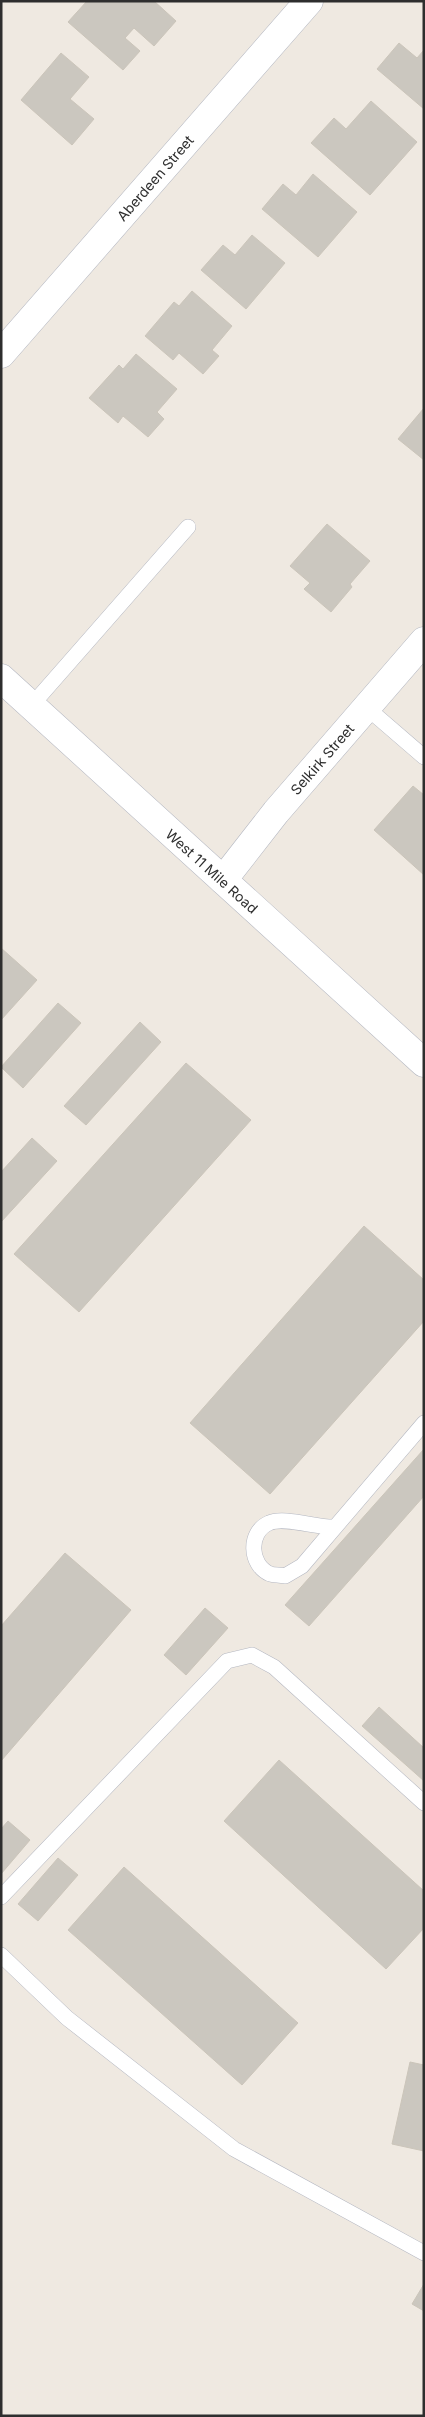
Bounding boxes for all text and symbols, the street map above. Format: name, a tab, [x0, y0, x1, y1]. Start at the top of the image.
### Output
street label: Aberdeen Street	[113, 131, 197, 224]
street label: Selkirk Street	[287, 720, 358, 798]
street label: West 11 Mile Road	[163, 825, 261, 917]

